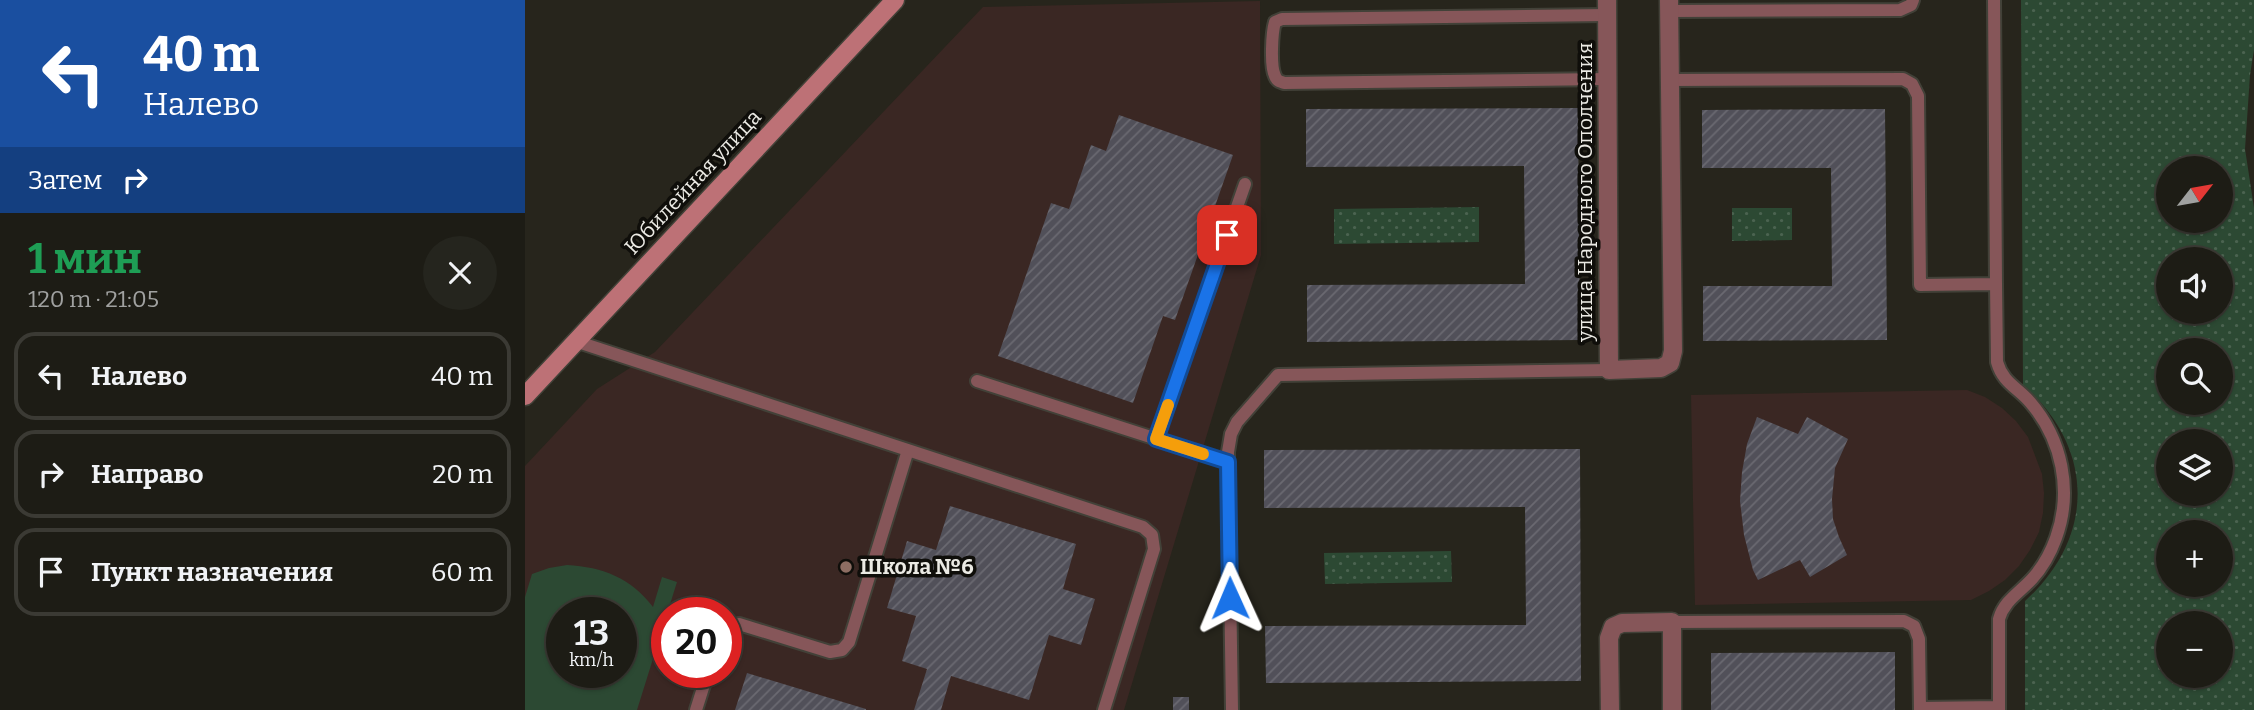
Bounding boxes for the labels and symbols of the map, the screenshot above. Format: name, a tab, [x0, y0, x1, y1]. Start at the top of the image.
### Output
street label: улица Народного Ополчения	[1572, 42, 1598, 343]
street label: Юбилейная улица	[619, 104, 767, 260]
north arrow	[2156, 156, 2233, 233]
pin	[1197, 205, 1257, 265]
place label: Школа №6	[860, 554, 974, 580]
marker: Школа №6	[838, 559, 854, 575]
position arrow	[1193, 561, 1267, 635]
speed limit sign: 20	[651, 597, 742, 688]

